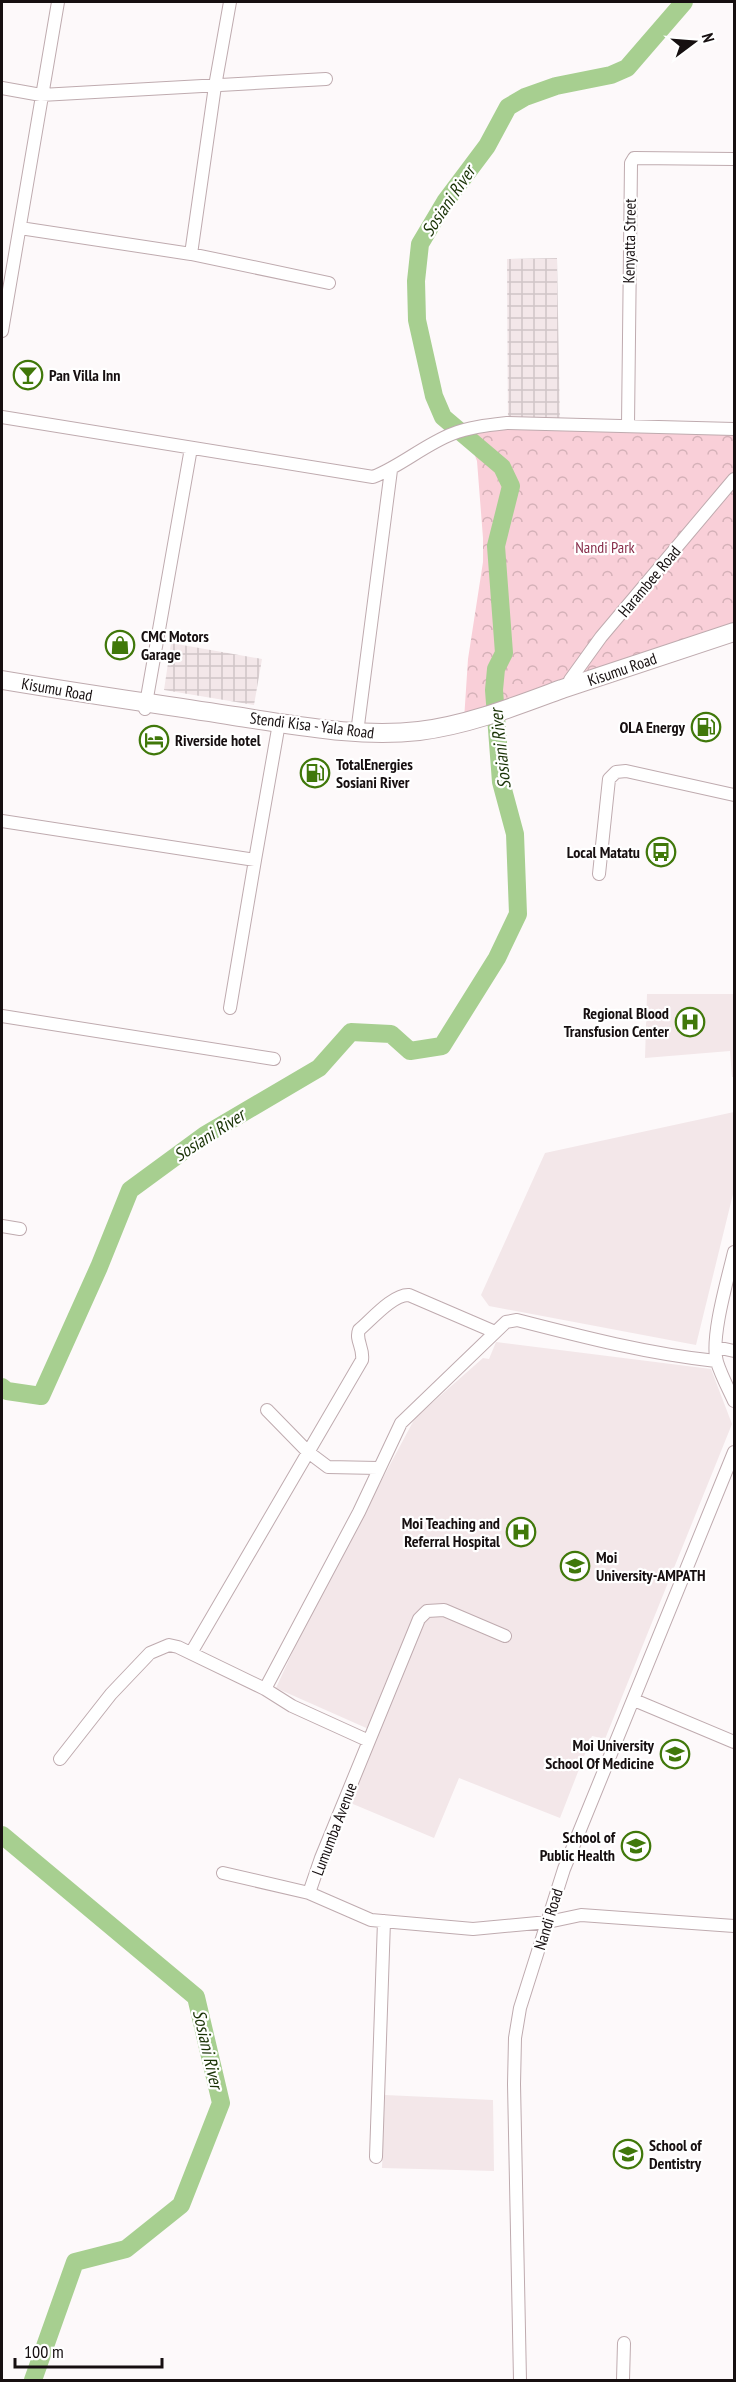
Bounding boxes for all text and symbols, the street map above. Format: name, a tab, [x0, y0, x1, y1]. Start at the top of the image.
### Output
north arrow	[664, 12, 724, 72]
text: N	[698, 31, 719, 45]
water label: Sosiani River	[416, 159, 482, 241]
street label: Kenyatta Street	[618, 198, 640, 284]
bar icon: Pan Villa Inn	[12, 359, 44, 391]
place label: Pan Villa Inn	[49, 365, 120, 385]
park label: Nandi Park	[575, 537, 636, 557]
street label: Harambee Road	[613, 541, 685, 621]
place label: CMC Motors Garage	[141, 626, 209, 664]
shop icon: CMC Motors Garage	[104, 629, 136, 661]
street label: Kisumu Road	[585, 648, 659, 690]
street label: Kisumu Road	[20, 673, 94, 705]
water label: Sosiani River	[484, 705, 516, 790]
street label: Stendi Kisa - Yala Road	[249, 707, 375, 743]
fuel station icon: OLA Energy	[690, 711, 722, 743]
place label: OLA Energy	[619, 717, 686, 737]
hotel icon: Riverside hotel	[138, 724, 170, 756]
place label: Riverside hotel	[175, 730, 261, 750]
place label: TotalEnergies Sosiani River	[336, 754, 413, 792]
fuel station icon: TotalEnergies Sosiani River	[299, 757, 331, 789]
bus stop icon: Local Matatu	[645, 836, 677, 868]
place label: Local Matatu	[567, 842, 640, 862]
place label: Regional Blood Transfusion Center	[564, 1003, 669, 1041]
hospital icon: Regional Blood Transfusion Center	[674, 1006, 706, 1038]
water label: Sosiani River	[169, 1102, 251, 1166]
place label: Moi Teaching and Referral Hospital	[402, 1513, 500, 1551]
hospital icon: Moi Teaching and Referral Hospital	[505, 1516, 537, 1548]
place label: Moi University-AMPATH	[596, 1547, 706, 1585]
school or university icon: Moi University-AMPATH	[559, 1550, 591, 1582]
place label: Moi University School Of Medicine	[545, 1735, 655, 1773]
school or university icon: Moi University School Of Medicine	[659, 1738, 691, 1770]
street label: Lumumba Avenue	[307, 1780, 361, 1878]
place label: School of Public Health	[540, 1827, 616, 1865]
school or university icon: School of Public Health	[620, 1830, 652, 1862]
street label: Nandi Road	[529, 1886, 567, 1952]
water label: Sosiani River	[188, 2007, 229, 2094]
place label: School of Dentistry	[649, 2135, 702, 2173]
school or university icon: School of Dentistry	[612, 2138, 644, 2170]
scale bar	[15, 2331, 162, 2369]
text: 100 m	[24, 2340, 64, 2363]

